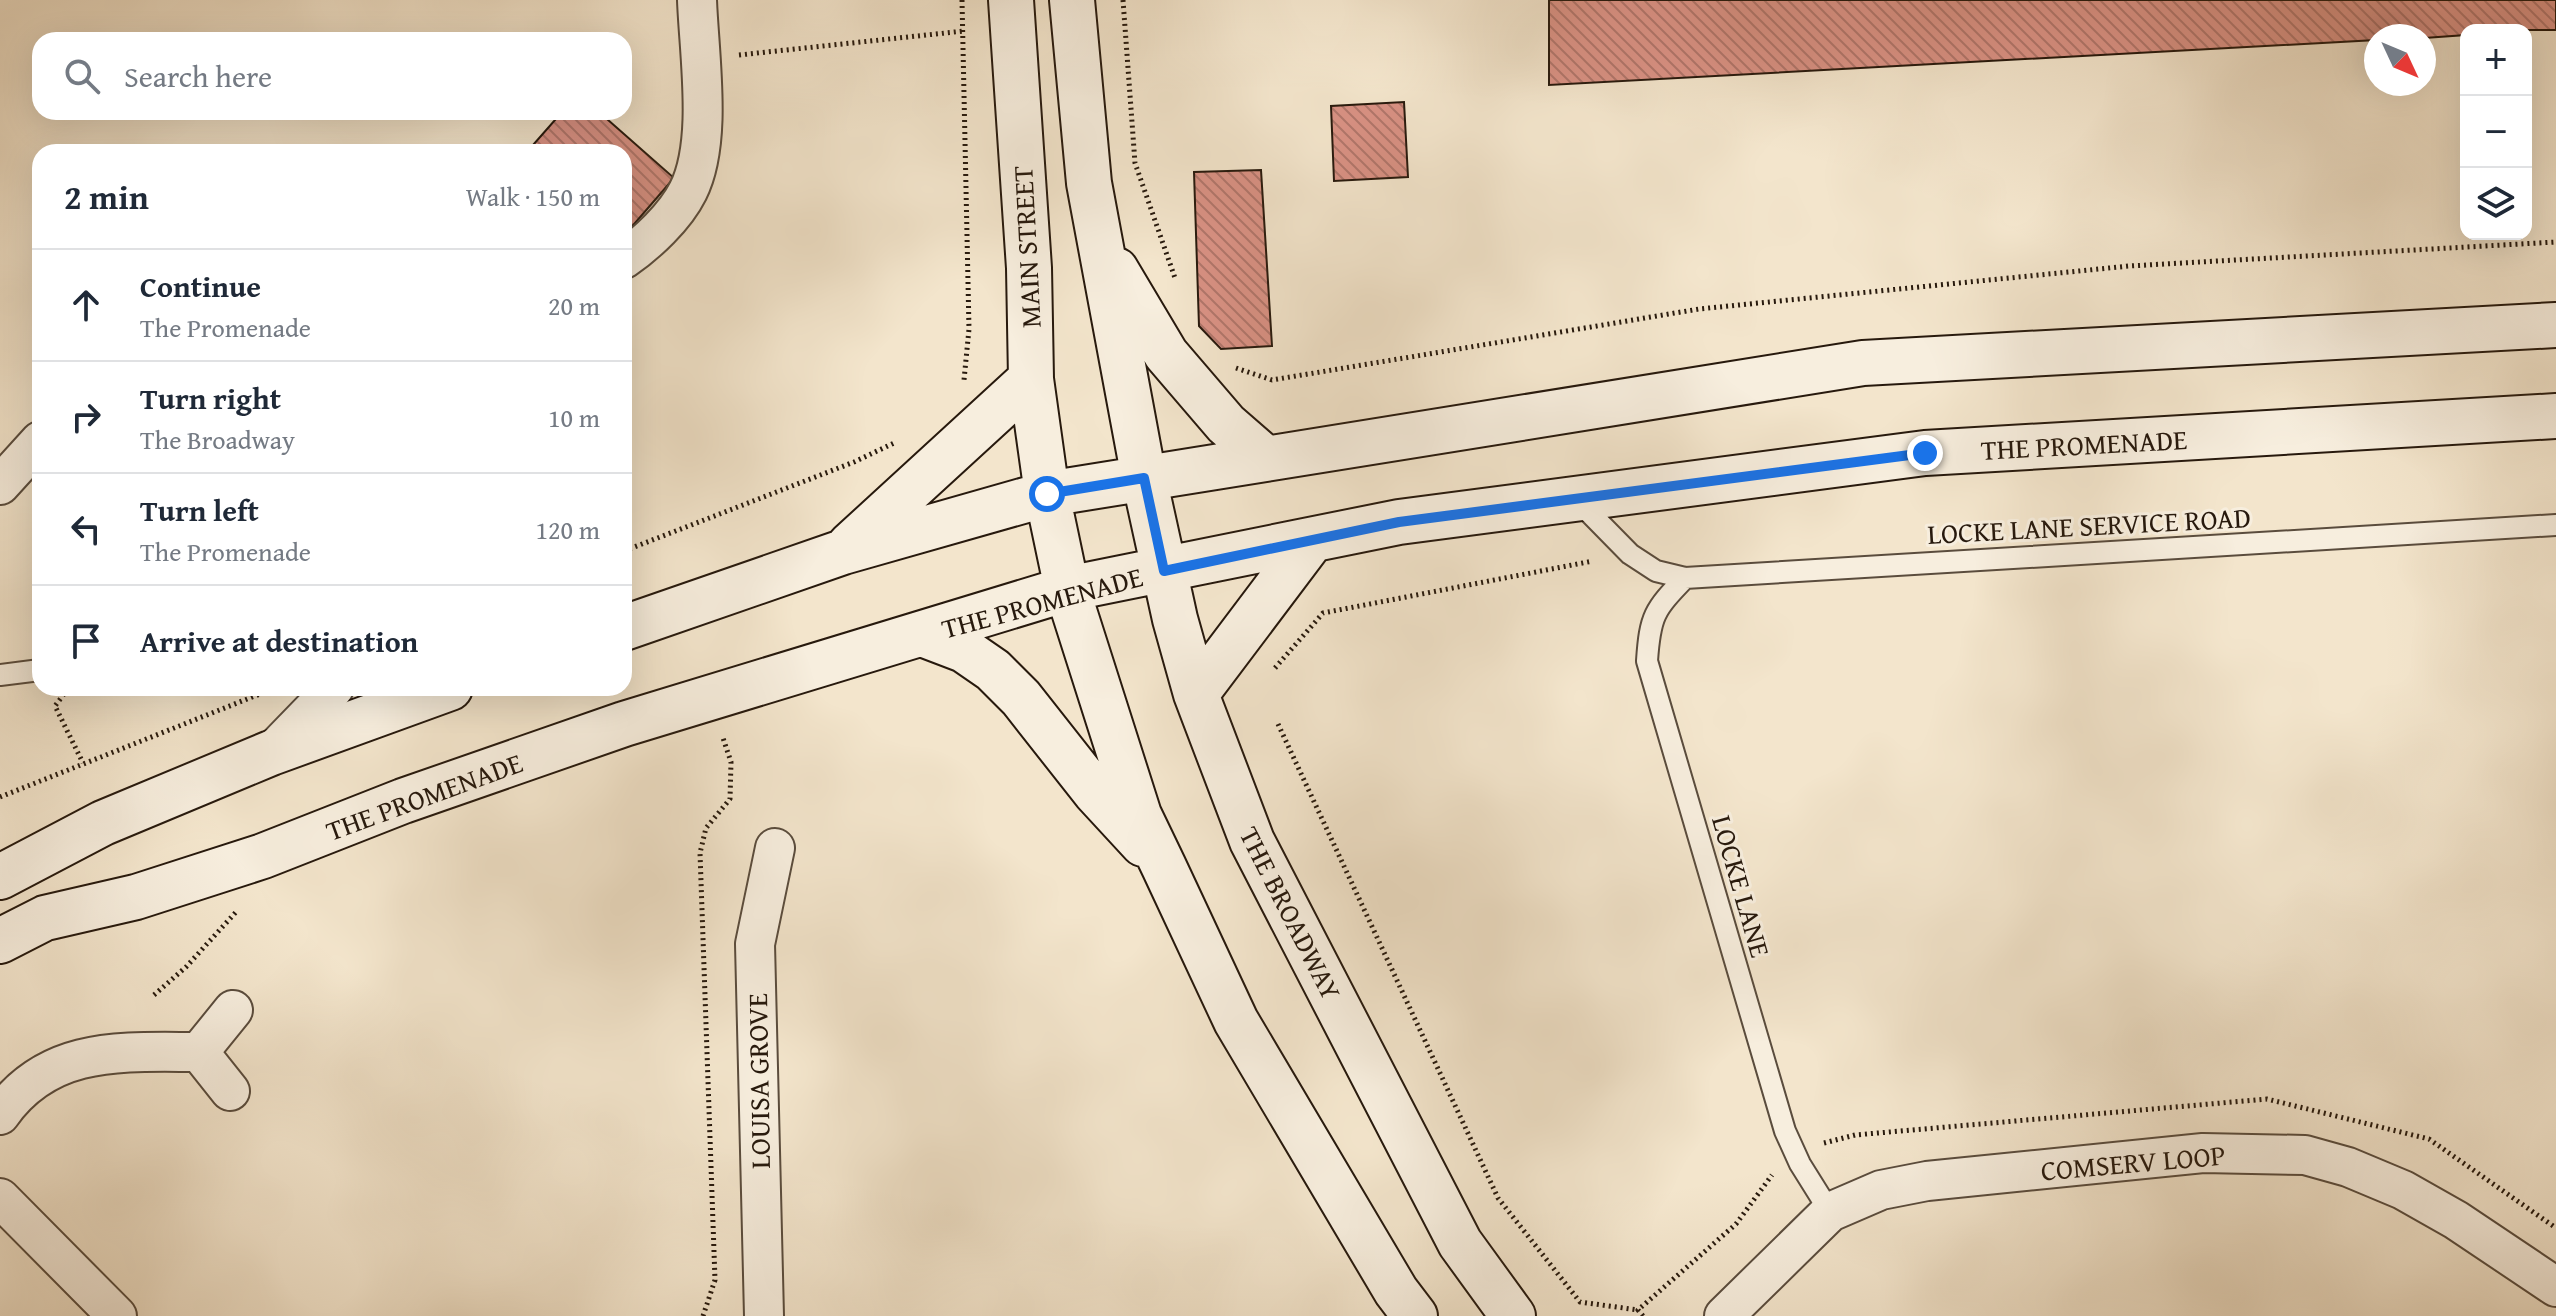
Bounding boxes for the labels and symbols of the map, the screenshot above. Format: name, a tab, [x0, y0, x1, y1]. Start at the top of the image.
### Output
north arrow	[2364, 24, 2436, 96]
street label: MAIN STREET	[1001, 164, 1051, 329]
street label: THE PROMENADE	[1980, 418, 2188, 470]
route end	[1907, 435, 1943, 471]
route start	[1029, 476, 1065, 512]
street label: LOCKE LANE SERVICE ROAD	[1926, 496, 2252, 554]
street label: THE PROMENADE	[937, 555, 1147, 649]
street label: THE PROMENADE	[320, 741, 528, 851]
street label: LOCKE LANE	[1702, 810, 1782, 962]
street label: THE BROADWAY	[1230, 819, 1352, 1007]
street label: LOUISA GROVE	[736, 993, 780, 1169]
street label: COMSERV LOOP	[2039, 1134, 2227, 1190]

